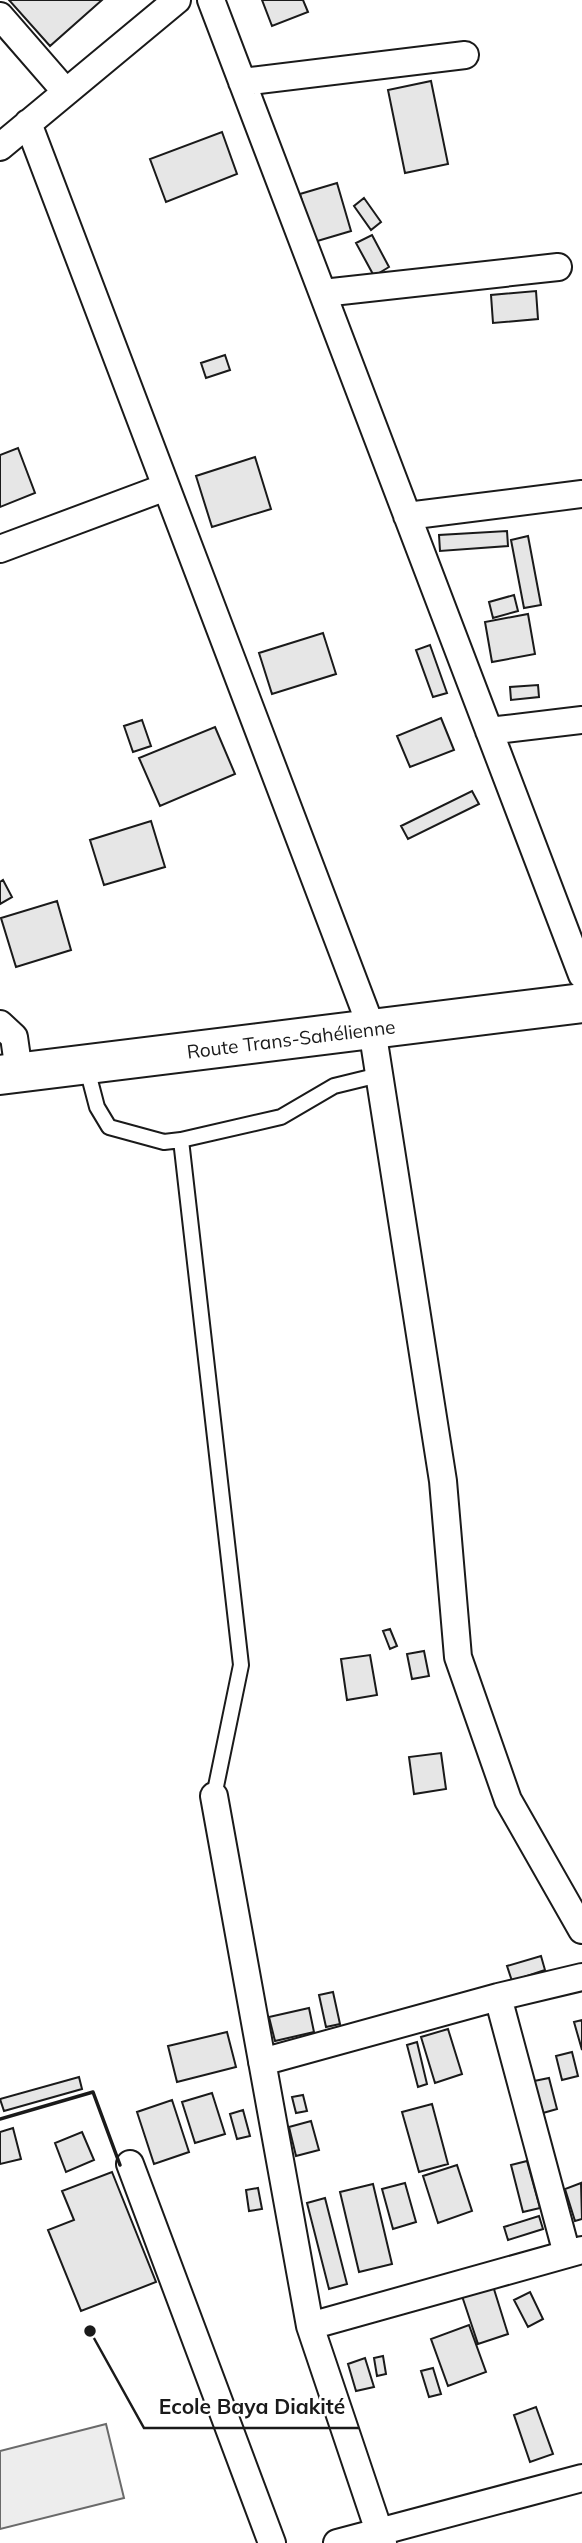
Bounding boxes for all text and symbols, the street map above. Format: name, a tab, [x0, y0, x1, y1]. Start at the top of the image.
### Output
street label: Route Trans-Sahélienne	[185, 1014, 397, 1064]
callout: Ecole Baya Diakité	[144, 2386, 359, 2428]
text: Ecole Baya Diakité	[159, 2393, 345, 2419]

